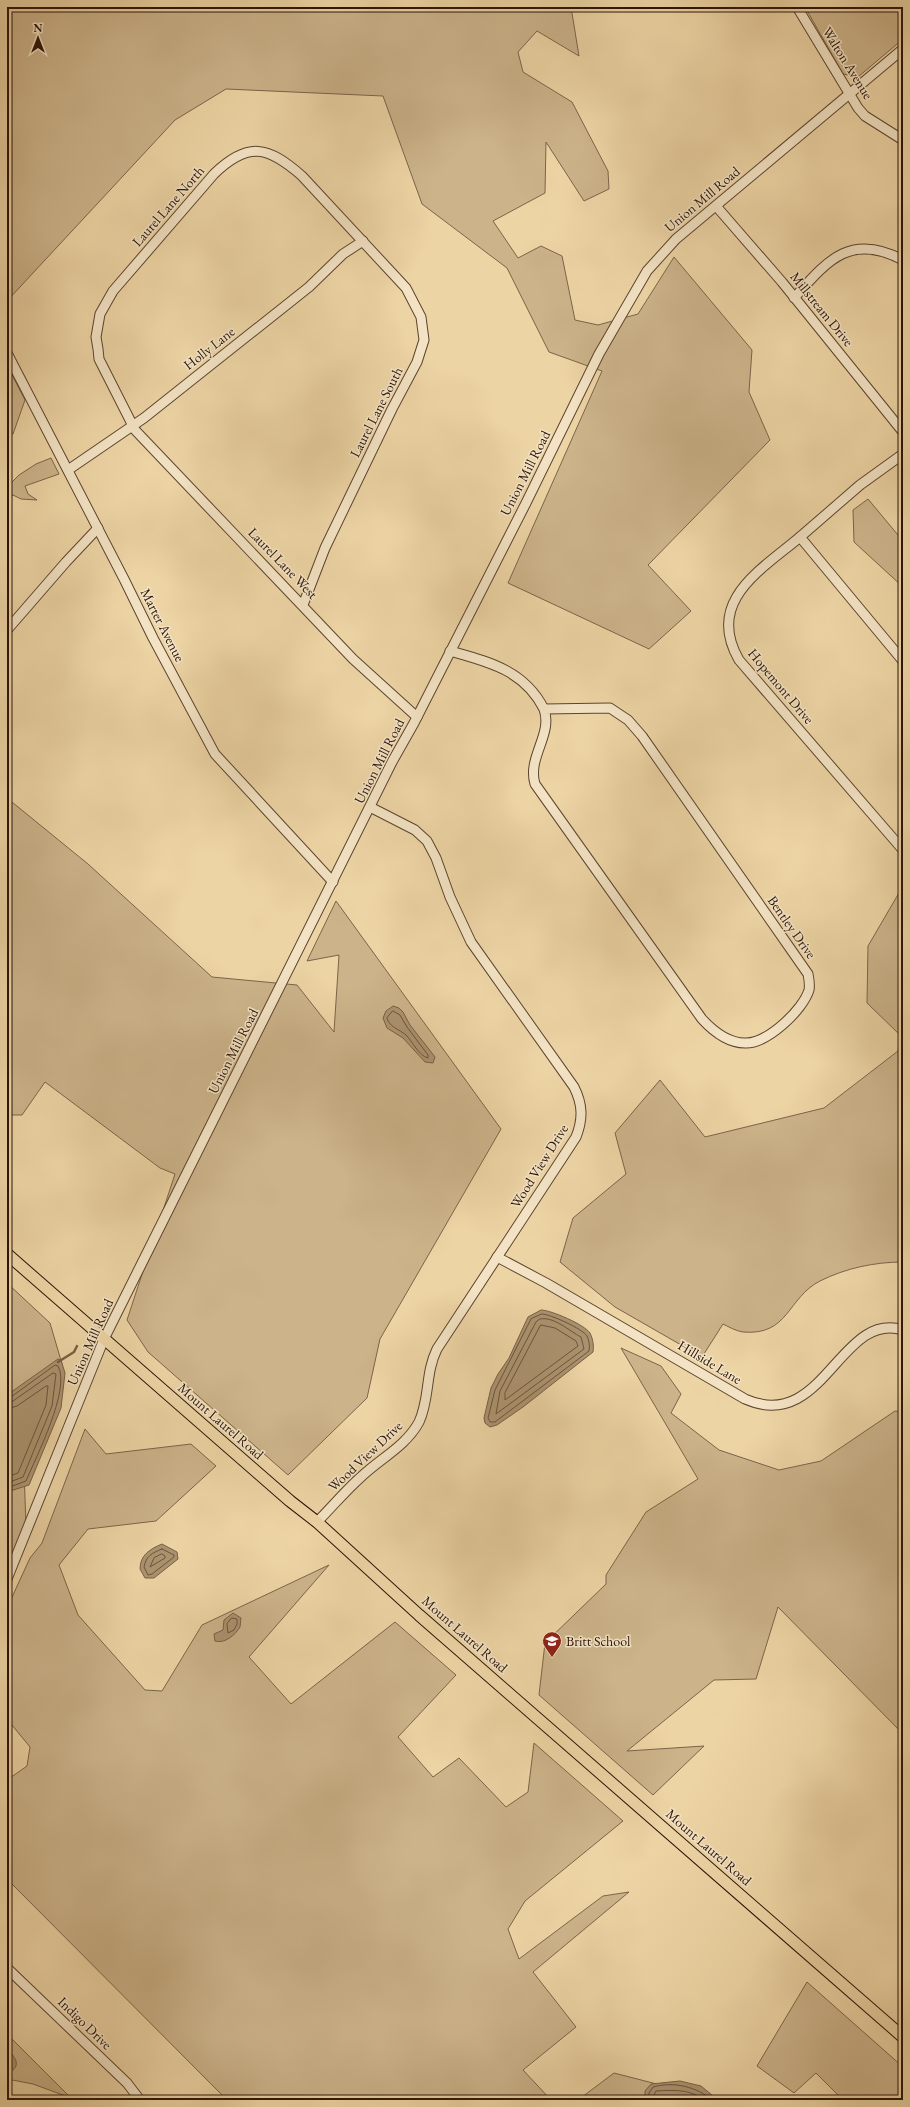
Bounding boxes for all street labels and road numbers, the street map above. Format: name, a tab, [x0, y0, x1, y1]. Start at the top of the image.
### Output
street label: Walton Avenue	[819, 23, 878, 103]
street label: Laurel Lane North	[128, 162, 208, 250]
street label: Union Mill Road	[661, 162, 744, 236]
street label: Millstream Drive	[786, 268, 858, 350]
street label: Holly Lane	[180, 322, 239, 374]
street label: Laurel Lane South	[345, 364, 407, 460]
street label: Union Mill Road	[496, 427, 555, 519]
street label: Laurel Lane West	[244, 523, 322, 603]
street label: Marter Avenue	[137, 585, 189, 665]
street label: Hopemont Drive	[744, 644, 818, 728]
street label: Union Mill Road	[350, 715, 409, 807]
street label: Bentley Drive	[764, 892, 821, 963]
street label: Union Mill Road	[204, 1005, 263, 1097]
street label: Wood View Drive	[506, 1120, 572, 1211]
street label: Union Mill Road	[63, 1295, 118, 1388]
street label: Hillside Lane	[675, 1336, 746, 1388]
street label: Mount Laurel Road	[174, 1379, 268, 1464]
street label: Wood View Drive	[324, 1416, 406, 1495]
street label: Mount Laurel Road	[418, 1592, 512, 1677]
street label: Mount Laurel Road	[662, 1805, 756, 1890]
street label: Indigo Drive	[54, 1993, 116, 2054]

